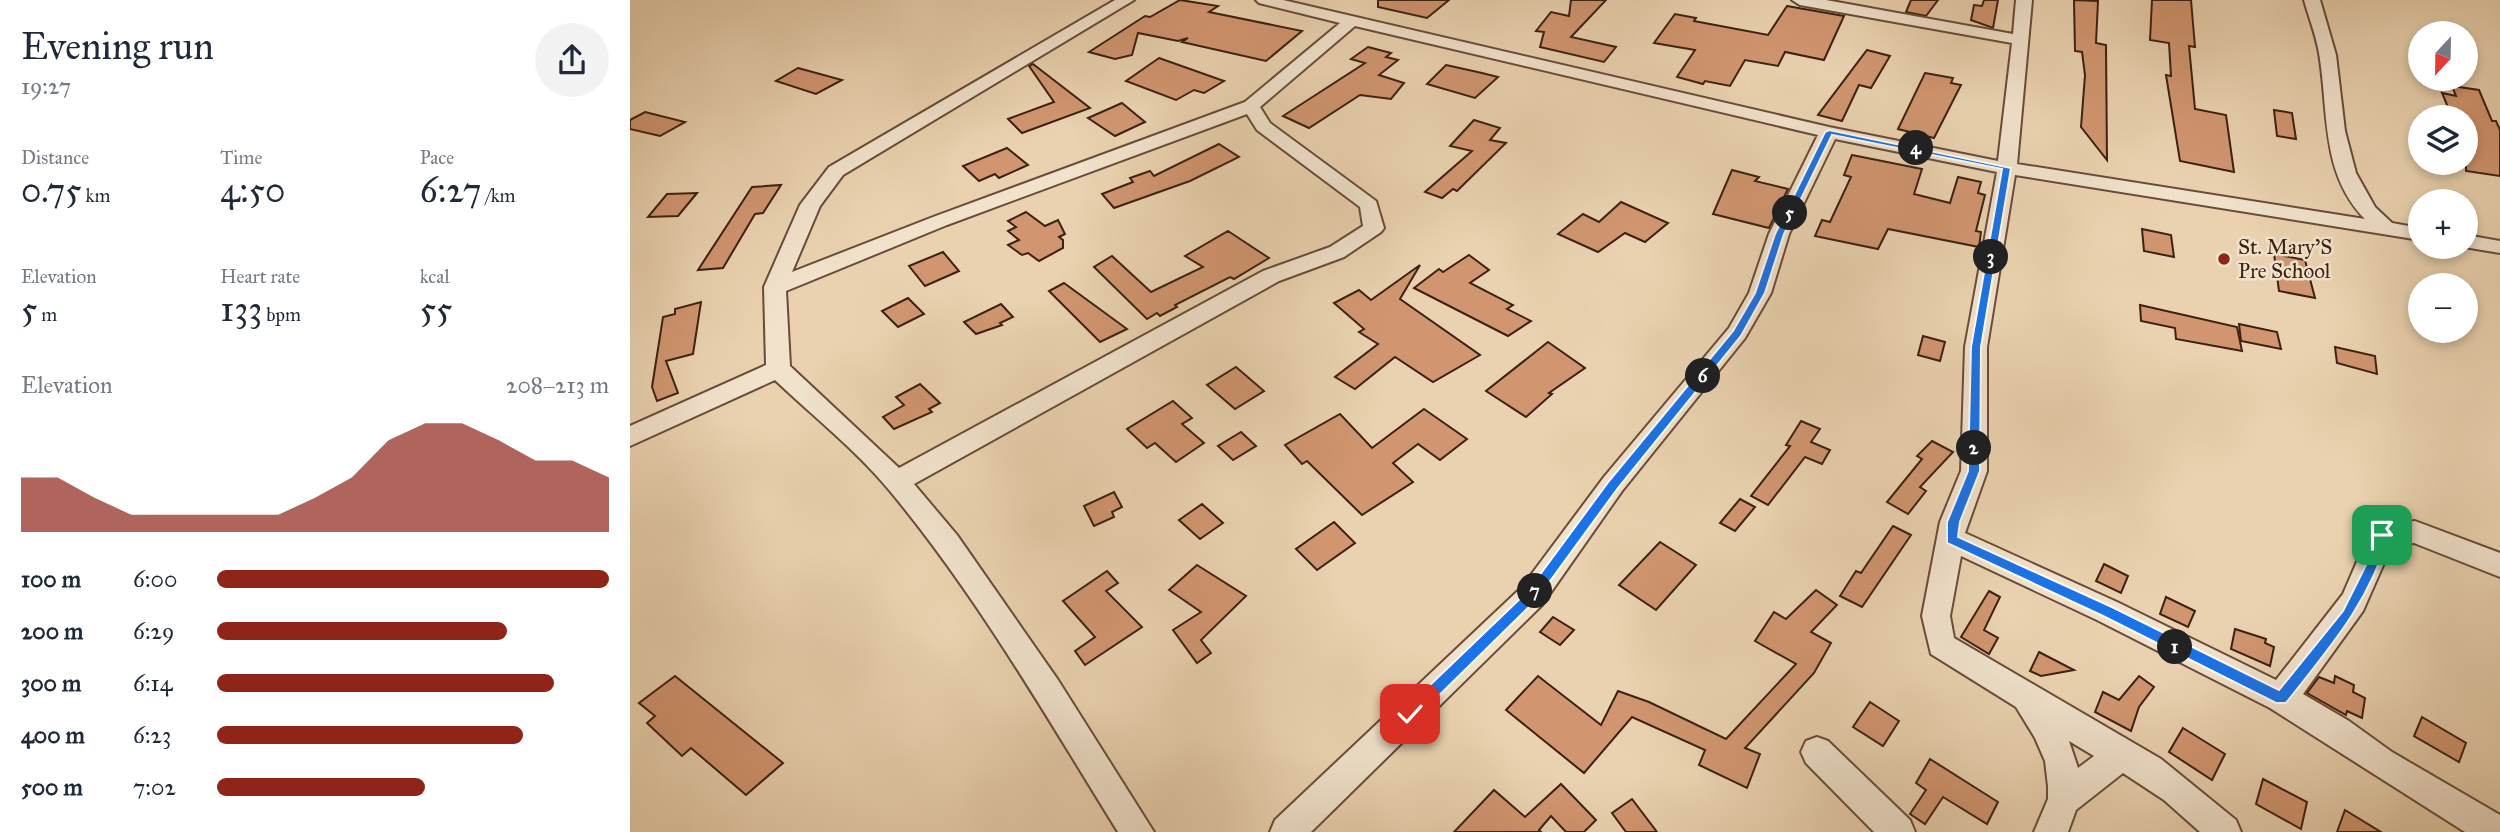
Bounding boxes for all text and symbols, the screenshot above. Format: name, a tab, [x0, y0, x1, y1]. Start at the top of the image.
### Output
north arrow	[2408, 21, 2478, 91]
map controls	[2408, 21, 2478, 343]
text: Evening run	[21, 23, 214, 69]
button: share	[535, 23, 609, 97]
text: 19:27	[21, 72, 71, 100]
button: layers	[2408, 105, 2478, 175]
pin: 4	[1898, 130, 1934, 166]
text: 4	[1910, 136, 1921, 159]
text: Distance	[21, 146, 89, 169]
text: Time	[220, 146, 262, 169]
text: Pace	[420, 146, 454, 169]
text: 0.75	[21, 169, 82, 212]
text: 4:50	[220, 169, 285, 212]
text: 6:27	[420, 169, 481, 212]
text: km	[82, 184, 110, 207]
text: /km	[481, 184, 515, 207]
button: +	[2408, 189, 2478, 259]
pin: 5	[1772, 196, 1808, 230]
text: 5	[1785, 201, 1794, 224]
place label: St. Mary'S Pre School	[2238, 234, 2332, 284]
pin: 3	[1974, 240, 2008, 274]
text: 3	[1987, 245, 1994, 268]
marker: St. Mary'S Pre School	[2216, 251, 2232, 267]
text: Elevation	[21, 265, 96, 288]
text: Heart rate	[220, 265, 300, 288]
text: kcal	[420, 265, 450, 288]
button: −	[2408, 273, 2478, 343]
text: 5	[21, 288, 37, 331]
text: 133	[220, 288, 262, 331]
text: 55	[420, 288, 452, 331]
text: m	[37, 303, 57, 326]
text: bpm	[262, 303, 301, 326]
pin: 6	[1686, 358, 1720, 394]
text: 6	[1698, 364, 1707, 387]
text: Elevation	[21, 371, 112, 399]
text: 208–213 m	[506, 371, 609, 399]
pin: 2	[1956, 430, 1992, 466]
text: 2	[1969, 436, 1978, 459]
pin	[2352, 505, 2412, 565]
icon: arrive	[2363, 516, 2401, 554]
text: 100 m	[21, 565, 81, 593]
text: 6:00	[133, 565, 177, 593]
pin: 7	[1518, 574, 1552, 608]
text: 7	[1529, 579, 1540, 602]
text: 200 m	[21, 617, 83, 645]
text: 6:29	[133, 617, 174, 645]
pin: 1	[2158, 630, 2192, 664]
text: 1	[2171, 635, 2178, 658]
text: 300 m	[21, 669, 81, 697]
text: 6:14	[133, 669, 173, 697]
pin	[1380, 684, 1440, 744]
icon: check	[1391, 695, 1429, 733]
text: 400 m	[21, 721, 85, 749]
text: 6:23	[133, 721, 171, 749]
text: 500 m	[21, 773, 83, 801]
text: 7:02	[133, 773, 176, 801]

